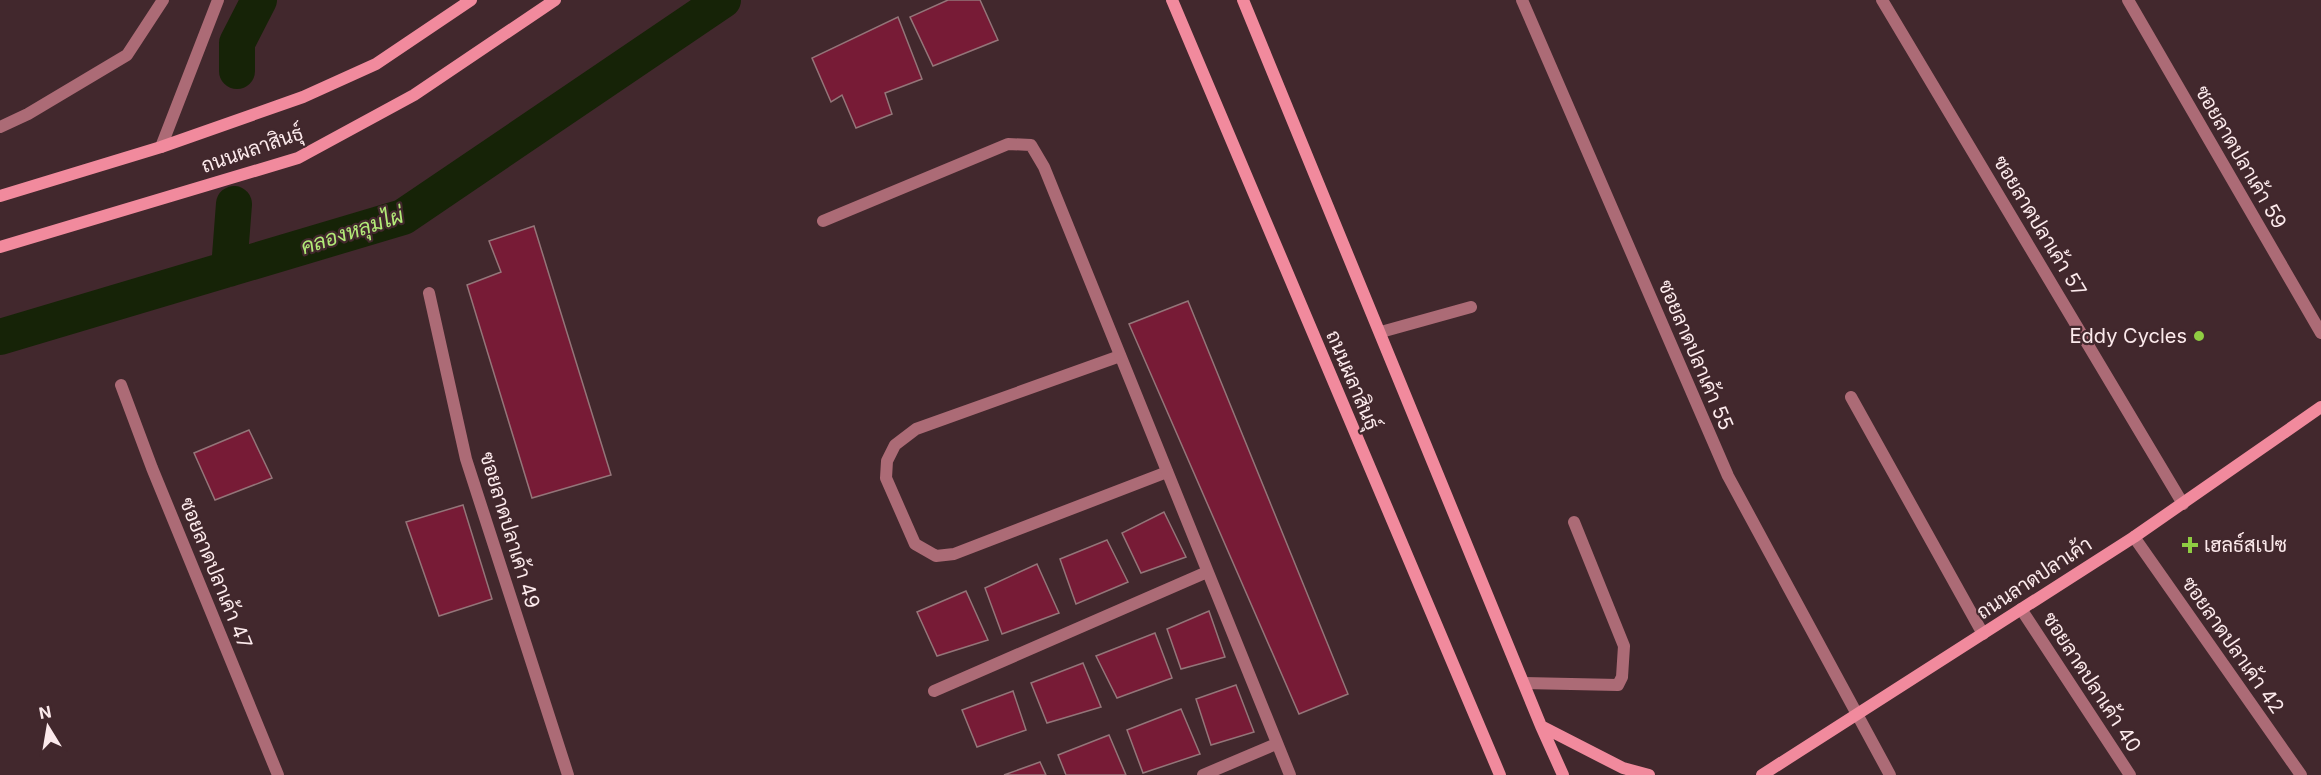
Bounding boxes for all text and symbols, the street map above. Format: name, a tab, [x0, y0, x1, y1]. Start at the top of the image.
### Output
street label: ซอยลาดปลาเค้า 59	[2190, 81, 2292, 233]
street label: ถนนผลาสินธุ์	[197, 118, 307, 179]
street label: ซอยลาดปลาเค้า 57	[1988, 151, 2092, 301]
water label: คลองหลุมไผ่	[298, 202, 408, 261]
street label: ซอยลาดปลาเค้า 55	[1654, 276, 1738, 434]
place label: Eddy Cycles	[2070, 324, 2187, 348]
street label: ถนนผลาสินธุ์	[1319, 326, 1387, 434]
marker: Eddy Cycles	[2192, 329, 2206, 343]
street label: ซอยลาดปลาเค้า 49	[475, 449, 545, 611]
street label: ซอยลาดปลาเค้า 47	[175, 494, 257, 652]
place label: เฮลธ์สเปซ	[2204, 531, 2287, 557]
street label: ถนนลาดปลาเค้า	[1972, 532, 2096, 624]
marker: เฮลธ์สเปซ	[2181, 536, 2199, 554]
street label: ซอยลาดปลาเค้า 42	[2177, 572, 2289, 718]
street label: ซอยลาดปลาเค้า 40	[2038, 607, 2146, 757]
north arrow	[18, 697, 78, 757]
text: N	[37, 701, 53, 723]

